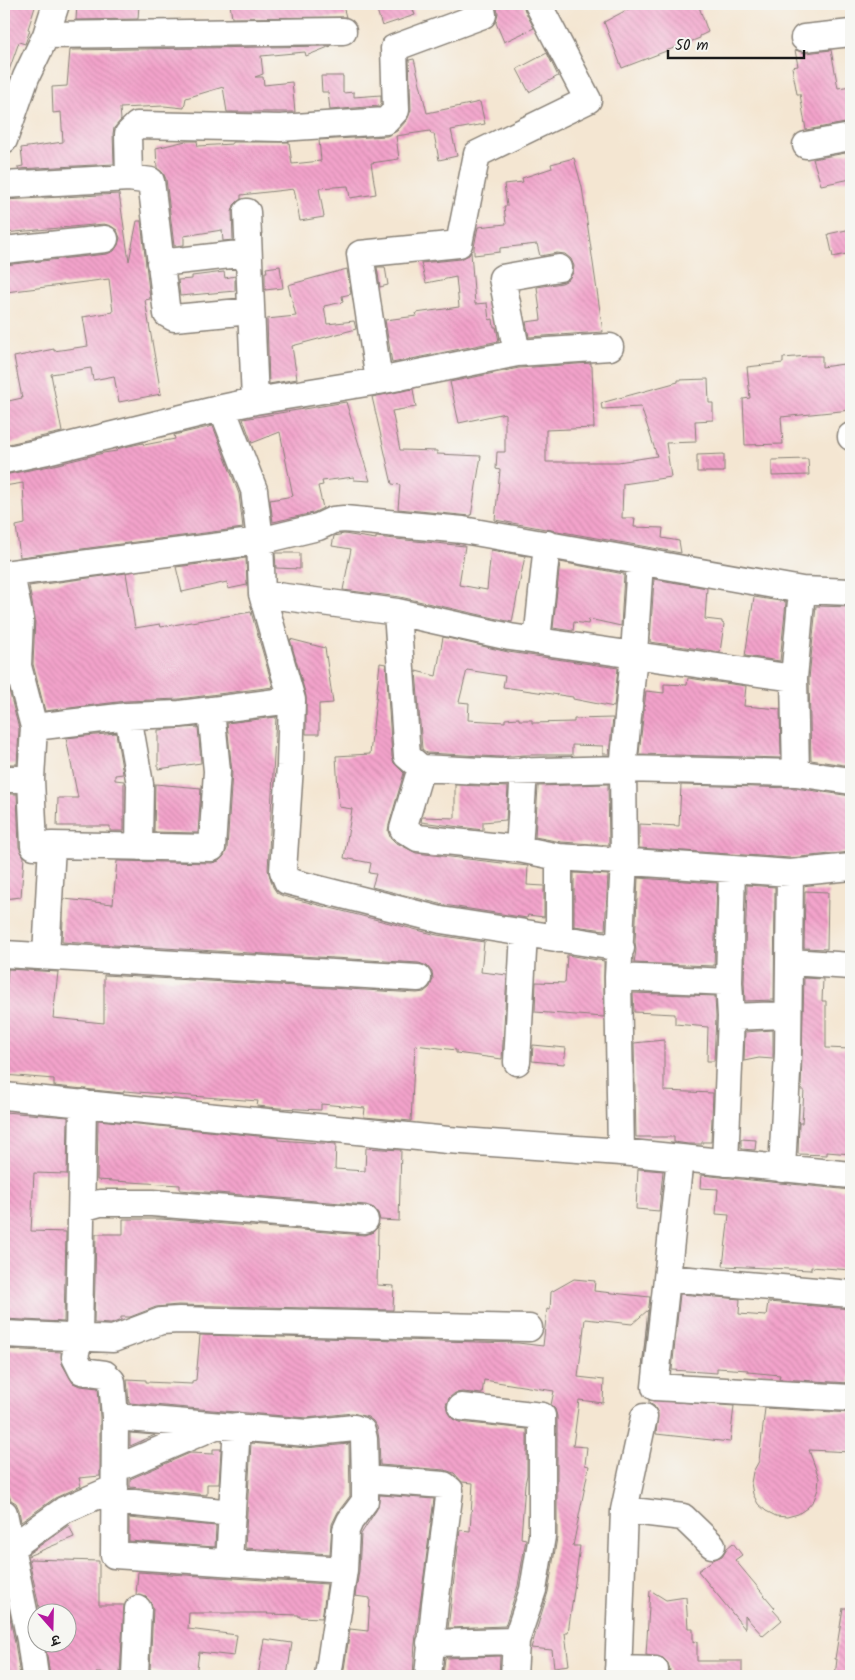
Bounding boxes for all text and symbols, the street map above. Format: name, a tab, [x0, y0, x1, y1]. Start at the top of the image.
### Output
scale bar	[668, 28, 804, 60]
text: 50 m	[675, 34, 709, 58]
north arrow	[28, 1602, 78, 1652]
text: उ	[45, 1627, 64, 1652]

